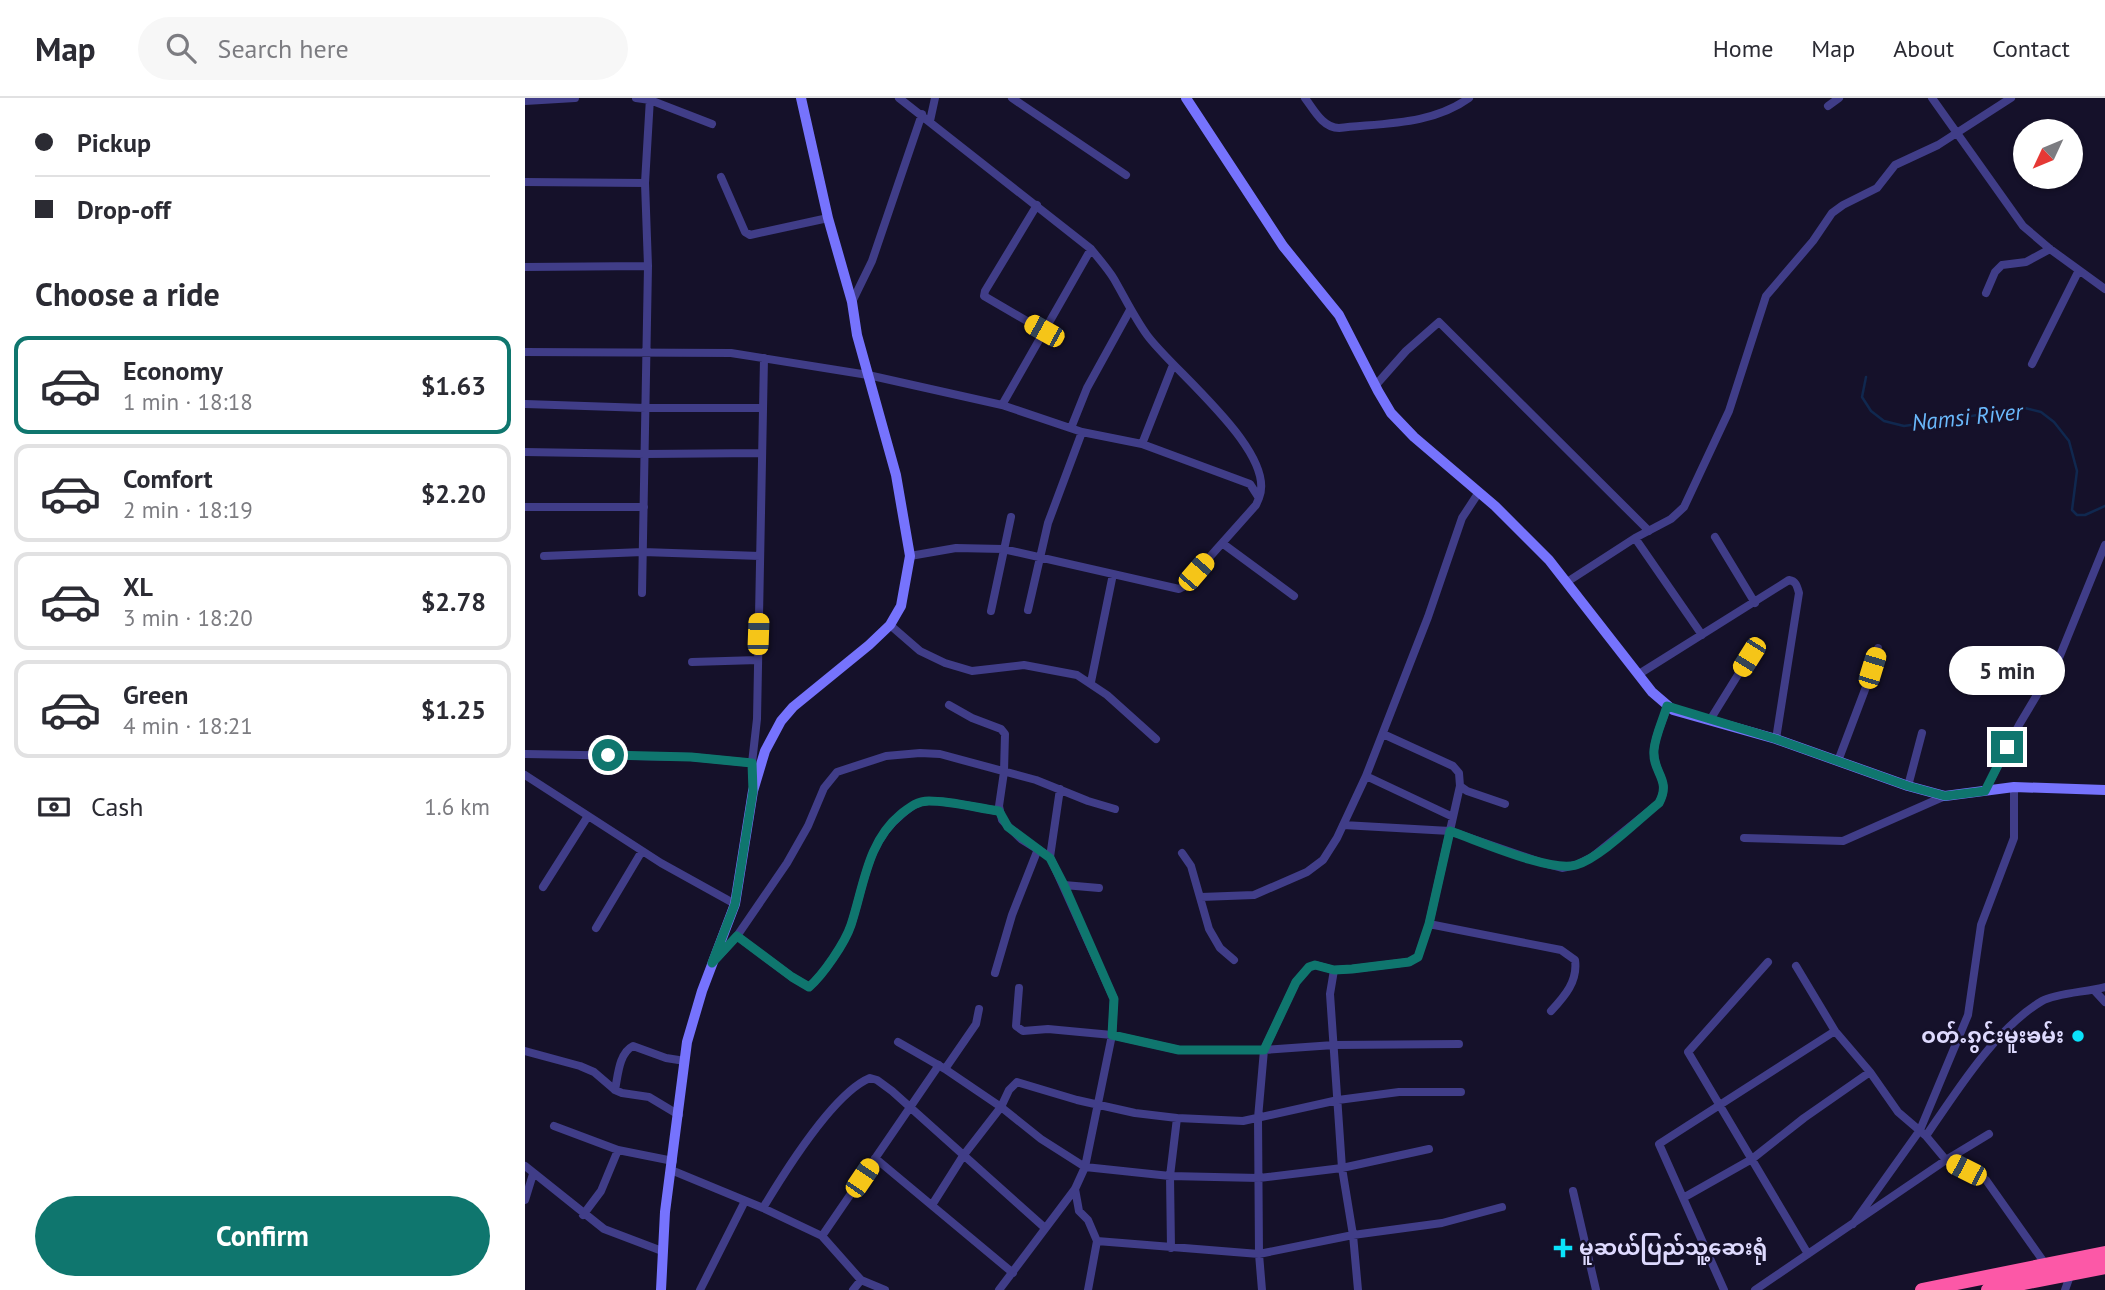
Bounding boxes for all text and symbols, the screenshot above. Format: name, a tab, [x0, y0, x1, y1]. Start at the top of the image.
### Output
search box	[138, 17, 628, 80]
text: Map	[35, 27, 96, 70]
icon: search	[162, 29, 200, 67]
text: Search here	[218, 32, 349, 65]
text: Home	[1713, 33, 1773, 64]
text: Map	[1811, 33, 1855, 64]
text: About	[1893, 33, 1954, 64]
text: Contact	[1992, 33, 2070, 64]
north arrow	[2013, 119, 2083, 189]
map controls	[2013, 119, 2083, 189]
text: Pickup	[77, 126, 151, 159]
text: Drop-off	[77, 193, 171, 226]
text: Choose a ride	[35, 273, 220, 315]
car	[1021, 312, 1068, 350]
icon: car	[39, 354, 102, 417]
text: Economy	[123, 354, 223, 387]
text: $1.63	[421, 369, 486, 402]
text: 1 min · 18:18	[123, 387, 253, 416]
water label: Namsi River	[1910, 396, 2025, 437]
icon: car	[39, 462, 102, 525]
text: Comfort	[123, 462, 213, 495]
text: $2.20	[421, 477, 486, 510]
text: 2 min · 18:19	[123, 495, 253, 524]
car	[1175, 549, 1218, 595]
icon: car	[39, 570, 102, 633]
text: XL	[123, 570, 153, 603]
text: $2.78	[421, 585, 486, 618]
text: 3 min · 18:20	[123, 603, 253, 632]
car	[747, 613, 770, 655]
car	[1729, 634, 1770, 680]
car	[1856, 645, 1889, 691]
callout: 5 min	[1949, 646, 2065, 694]
text: 5 min	[1979, 656, 2035, 685]
icon: car	[39, 678, 102, 741]
text: Green	[123, 678, 188, 711]
text: $1.25	[421, 693, 486, 726]
text: 4 min · 18:21	[123, 711, 253, 740]
route end	[1991, 731, 2023, 763]
route start	[592, 739, 624, 771]
icon: cash	[35, 788, 73, 826]
text: Cash	[91, 790, 143, 823]
text: 1.6 km	[424, 792, 490, 821]
place label: ဝတ်ႉၵွင်းမူးၶမ်း	[1921, 1020, 2064, 1053]
marker: ဝတ်ႉၵွင်းမူးၶမ်း	[2070, 1028, 2086, 1044]
car	[1943, 1151, 1990, 1189]
car	[842, 1155, 883, 1201]
button: Confirm	[35, 1196, 490, 1276]
place label: မူဆယ်ပြည်သူ့ဆေးရုံ	[1579, 1232, 1767, 1265]
marker: မူဆယ်ပြည်သူ့ဆေးရုံ	[1553, 1238, 1573, 1258]

